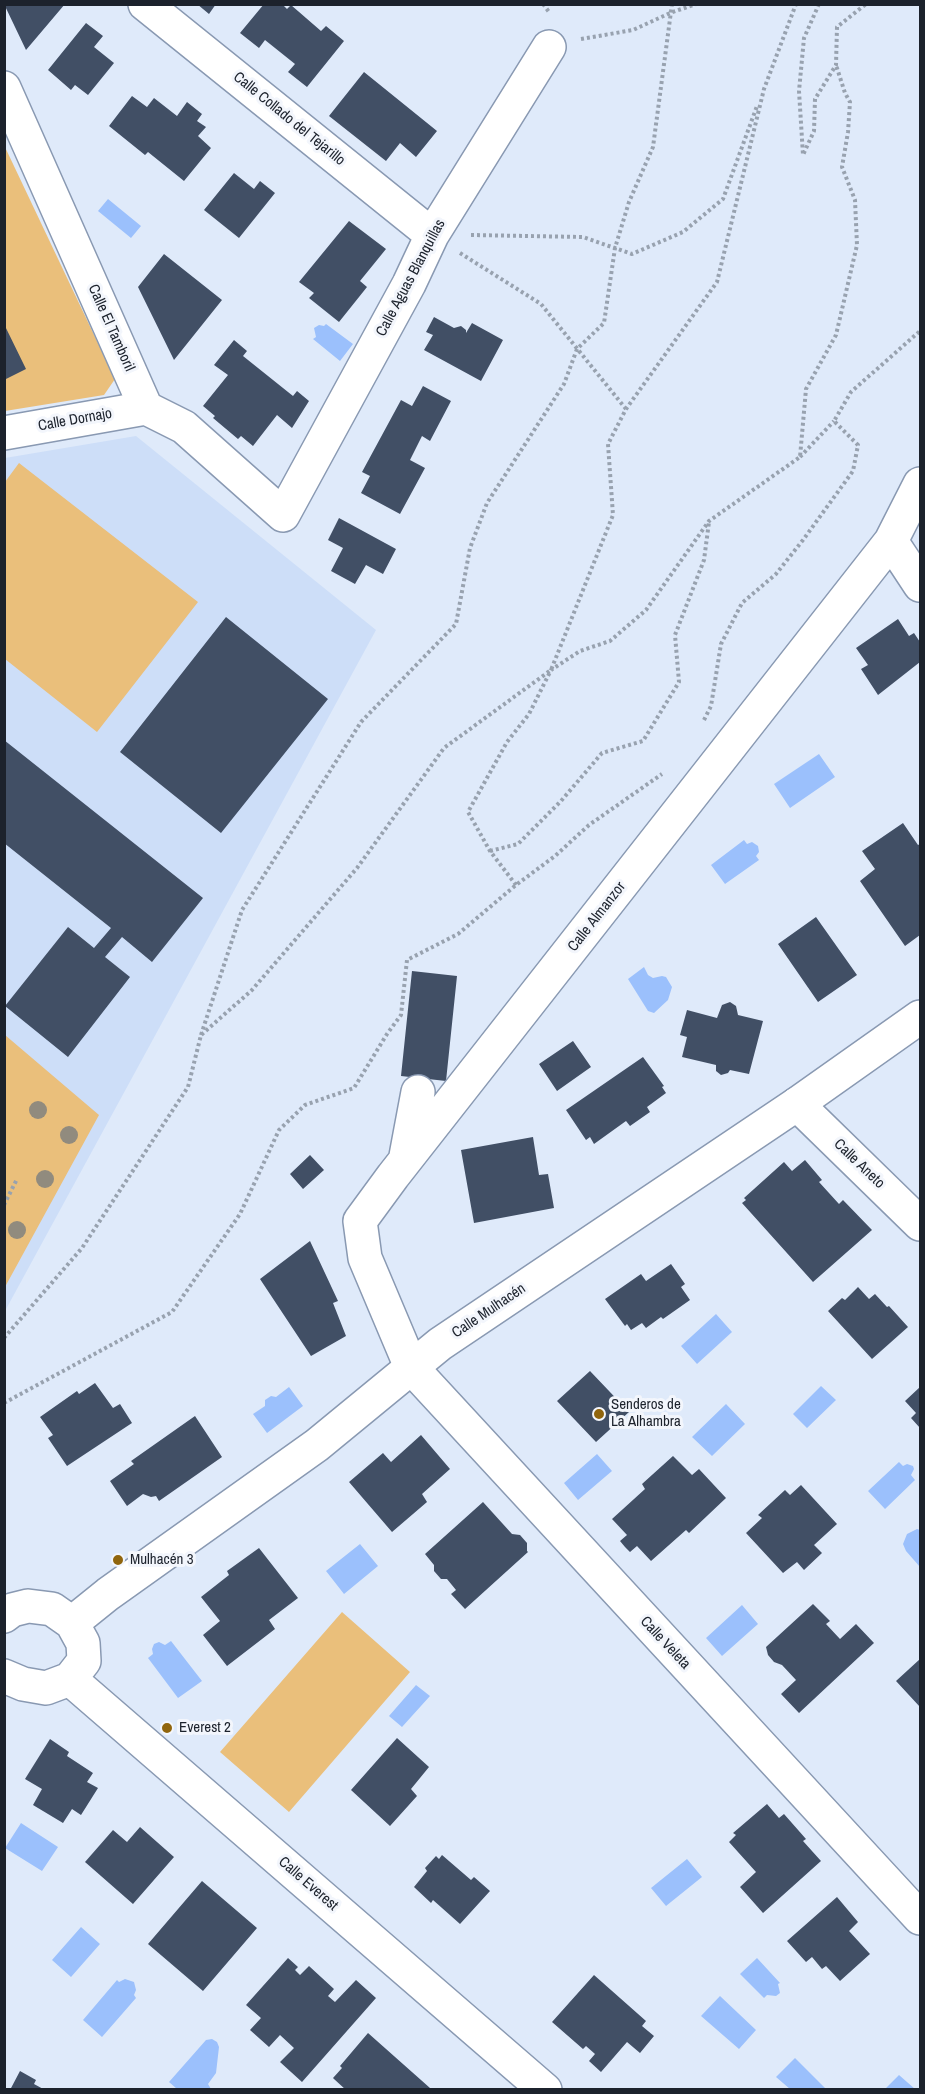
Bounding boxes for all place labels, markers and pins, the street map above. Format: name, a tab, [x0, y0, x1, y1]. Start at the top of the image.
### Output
place label: Senderos de La Alhambra	[611, 1396, 681, 1431]
marker: Senderos de La Alhambra	[592, 1407, 606, 1421]
place label: Mulhacén 3	[130, 1551, 194, 1569]
marker: Mulhacén 3	[111, 1553, 125, 1567]
place label: Everest 2	[179, 1719, 231, 1737]
marker: Everest 2	[160, 1721, 174, 1735]

